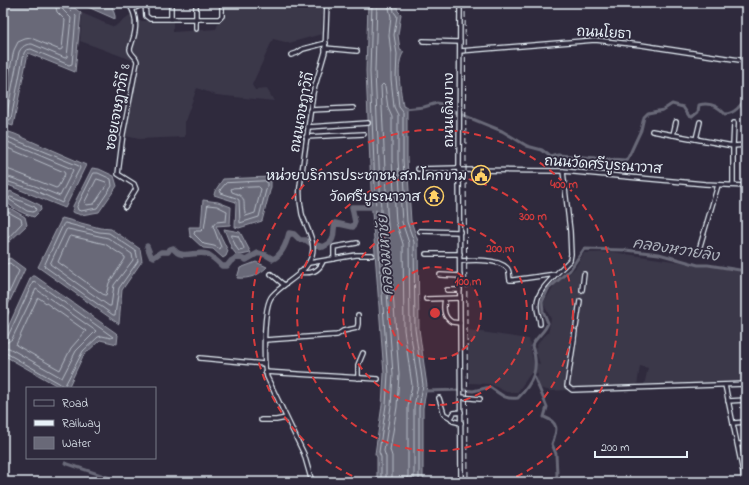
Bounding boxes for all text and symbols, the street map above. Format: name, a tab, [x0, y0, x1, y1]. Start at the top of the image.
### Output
street label: ถนนโยธา	[576, 22, 632, 45]
street label: ซอยเจษฎาวิถี 8	[100, 62, 136, 152]
street label: ถนนเจษฎาวิถี	[285, 70, 320, 154]
street label: ถนนเดิมบาง	[439, 72, 460, 148]
street label: ถนนวัดศรีบูรณาวาส	[544, 151, 664, 180]
public building icon: หน่วยบริการประชาชน สภ.โคกขาม	[470, 164, 492, 186]
place label: หน่วยบริการประชาชน สภ.โคกขาม	[266, 166, 467, 187]
text: 400 m	[549, 176, 578, 194]
temple icon: วัดศรีบูรณาวาส	[423, 185, 445, 207]
place label: วัดศรีบูรณาวาส	[330, 187, 422, 208]
text: 300 m	[518, 208, 548, 226]
water label: คลองมหาชัย	[372, 213, 400, 296]
water label: คลองหวายลิง	[631, 232, 722, 268]
text: 200 m	[485, 240, 515, 258]
text: 100 m	[455, 273, 482, 291]
centre of rings	[428, 306, 442, 320]
legend	[26, 387, 156, 459]
text: Road	[62, 395, 88, 413]
text: Railway	[62, 415, 101, 434]
scale bar	[595, 433, 687, 459]
text: Water	[62, 435, 91, 453]
text: 200 m	[601, 439, 630, 457]

